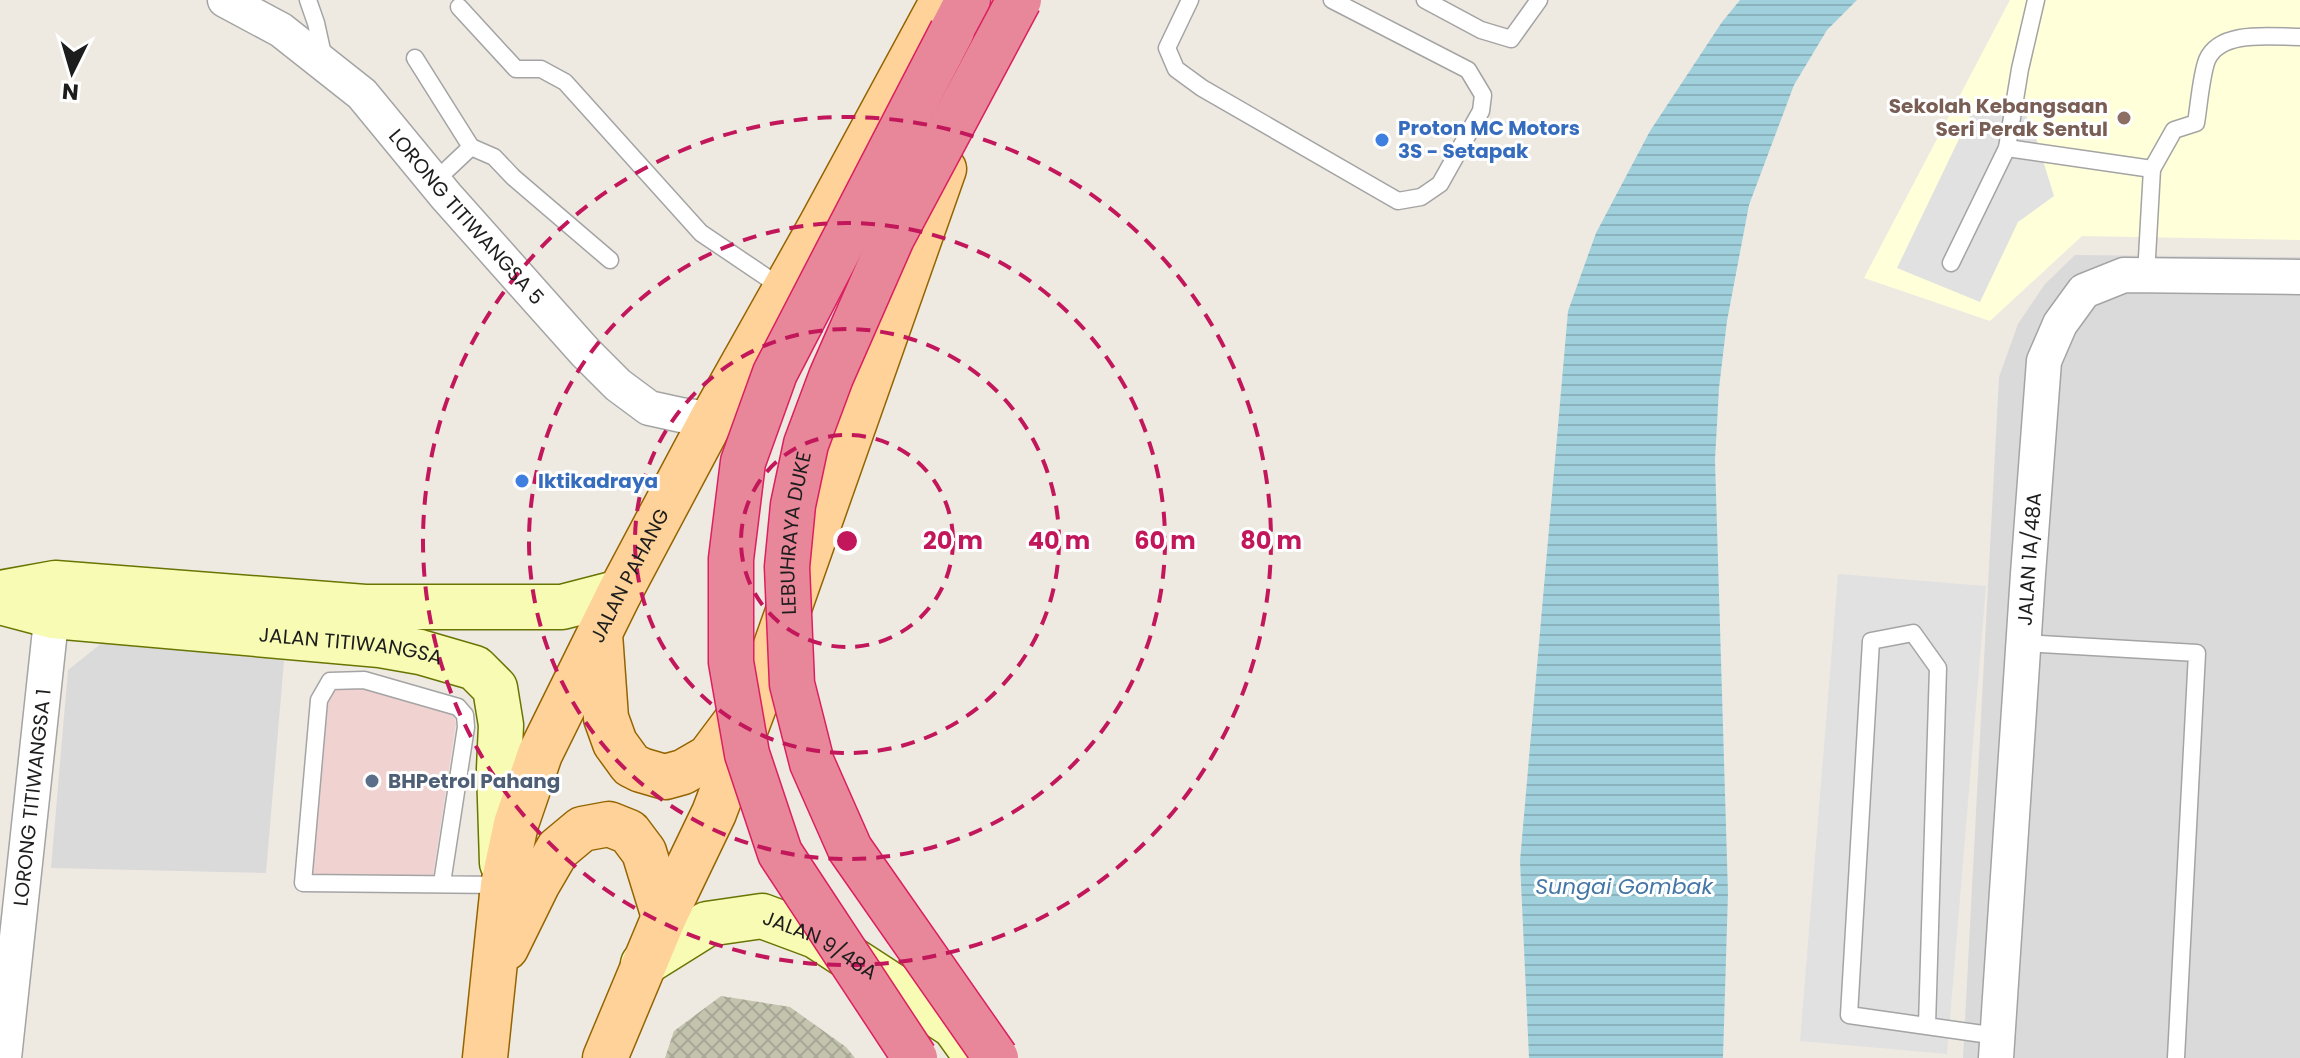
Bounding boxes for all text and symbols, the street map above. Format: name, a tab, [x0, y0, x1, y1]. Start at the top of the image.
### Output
north arrow	[32, 32, 112, 112]
text: N	[61, 75, 80, 108]
place label: Sekolah Kebangsaan Seri Perak Sentul	[1889, 92, 2108, 143]
marker: Sekolah Kebangsaan Seri Perak Sentul	[2115, 109, 2133, 127]
place label: Proton MC Motors 3S - Setapak	[1398, 114, 1580, 165]
street label: LORONG TITIWANGSA 5	[382, 123, 550, 311]
marker: Proton MC Motors 3S - Setapak	[1373, 131, 1391, 149]
street label: LEBUHRAYA DUKE	[773, 449, 818, 615]
place label: Iktikadraya	[538, 467, 658, 495]
marker: Iktikadraya	[513, 472, 531, 490]
street label: JALAN 1A/48A	[2011, 491, 2048, 627]
street label: JALAN PAHANG	[583, 503, 676, 647]
text: 20 m	[923, 524, 983, 557]
text: 40 m	[1028, 524, 1090, 557]
text: 60 m	[1134, 524, 1196, 557]
text: 80 m	[1240, 524, 1302, 557]
centre of rings	[833, 527, 861, 555]
street label: JALAN TITIWANGSA	[258, 620, 446, 672]
street label: LORONG TITIWANGSA 1	[6, 687, 58, 908]
place label: BHPetrol Pahang	[388, 767, 560, 795]
marker: BHPetrol Pahang	[363, 772, 381, 790]
water label: Sungai Gombak	[1535, 871, 1714, 902]
street label: JALAN 9/48A	[759, 903, 883, 986]

